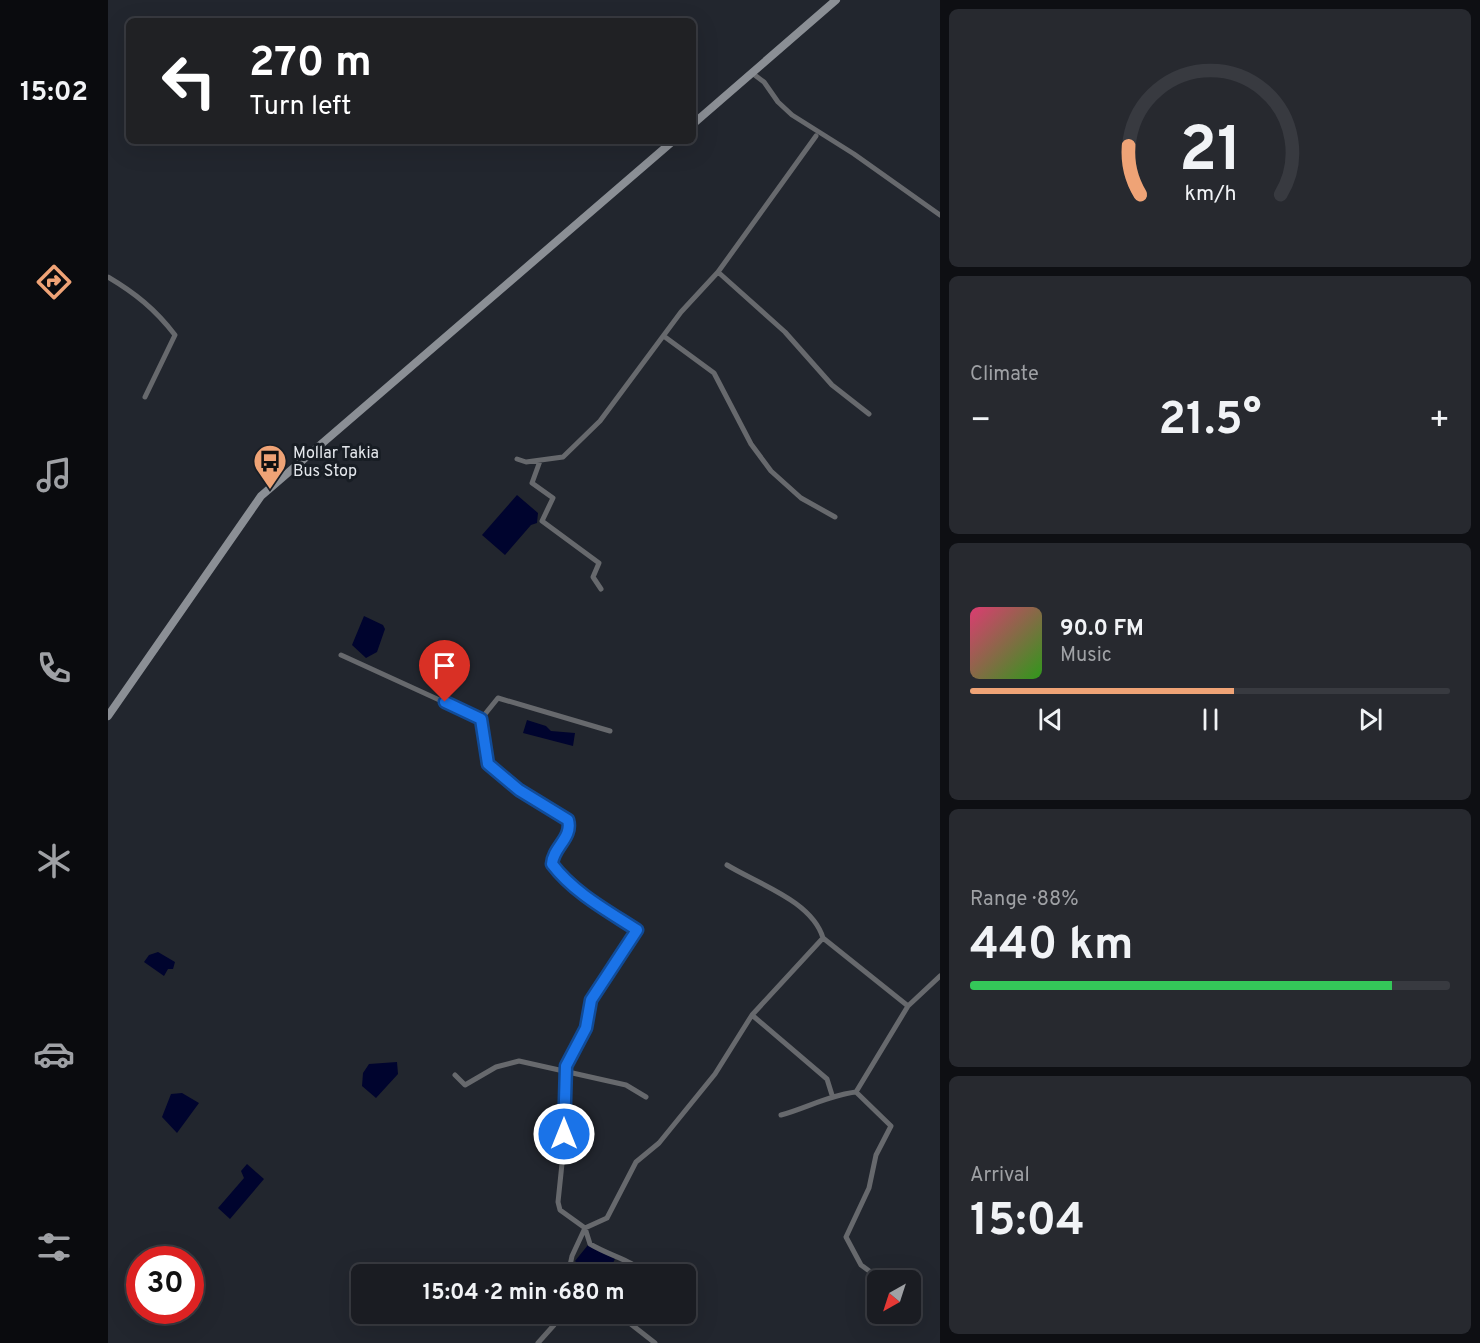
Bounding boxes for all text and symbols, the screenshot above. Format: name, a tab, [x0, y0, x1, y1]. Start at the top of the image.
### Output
text: 270 m	[249, 38, 372, 91]
icon: left	[150, 42, 228, 120]
text: 15:02	[20, 76, 88, 110]
text: Turn left	[249, 90, 351, 124]
text: 21	[1178, 114, 1242, 193]
text: km/h	[1184, 181, 1236, 208]
icon: directions	[33, 261, 75, 303]
text: Climate	[970, 362, 1039, 388]
text: 21.5°	[1159, 393, 1261, 450]
text: −	[970, 401, 991, 443]
text: +	[1429, 401, 1450, 443]
bus stop icon: Mollar Takia Bus Stop	[252, 443, 288, 490]
place label: Mollar Takia Bus Stop	[293, 444, 379, 482]
icon: music	[33, 454, 75, 496]
text: 90.0 FM	[1060, 616, 1144, 643]
pin	[419, 640, 470, 702]
text: Music	[1060, 643, 1112, 669]
icon: phone	[33, 647, 75, 689]
icon: arrive	[428, 649, 461, 682]
icon: previous	[1034, 703, 1067, 736]
icon: pause	[1194, 703, 1227, 736]
icon: next	[1354, 703, 1387, 736]
icon: climate	[33, 840, 75, 882]
text: Range · 88%	[970, 887, 1079, 913]
text: 440 km	[970, 918, 1133, 975]
icon: car	[33, 1033, 75, 1075]
position arrow	[532, 1102, 596, 1166]
text: Arrival	[970, 1163, 1030, 1189]
text: 15:04	[970, 1194, 1085, 1251]
icon: filters	[33, 1226, 75, 1268]
speed limit sign: 30	[126, 1246, 204, 1324]
north arrow	[867, 1270, 921, 1324]
map controls	[867, 1270, 921, 1324]
text: 15:04 · 2 min · 680 m	[423, 1280, 624, 1307]

